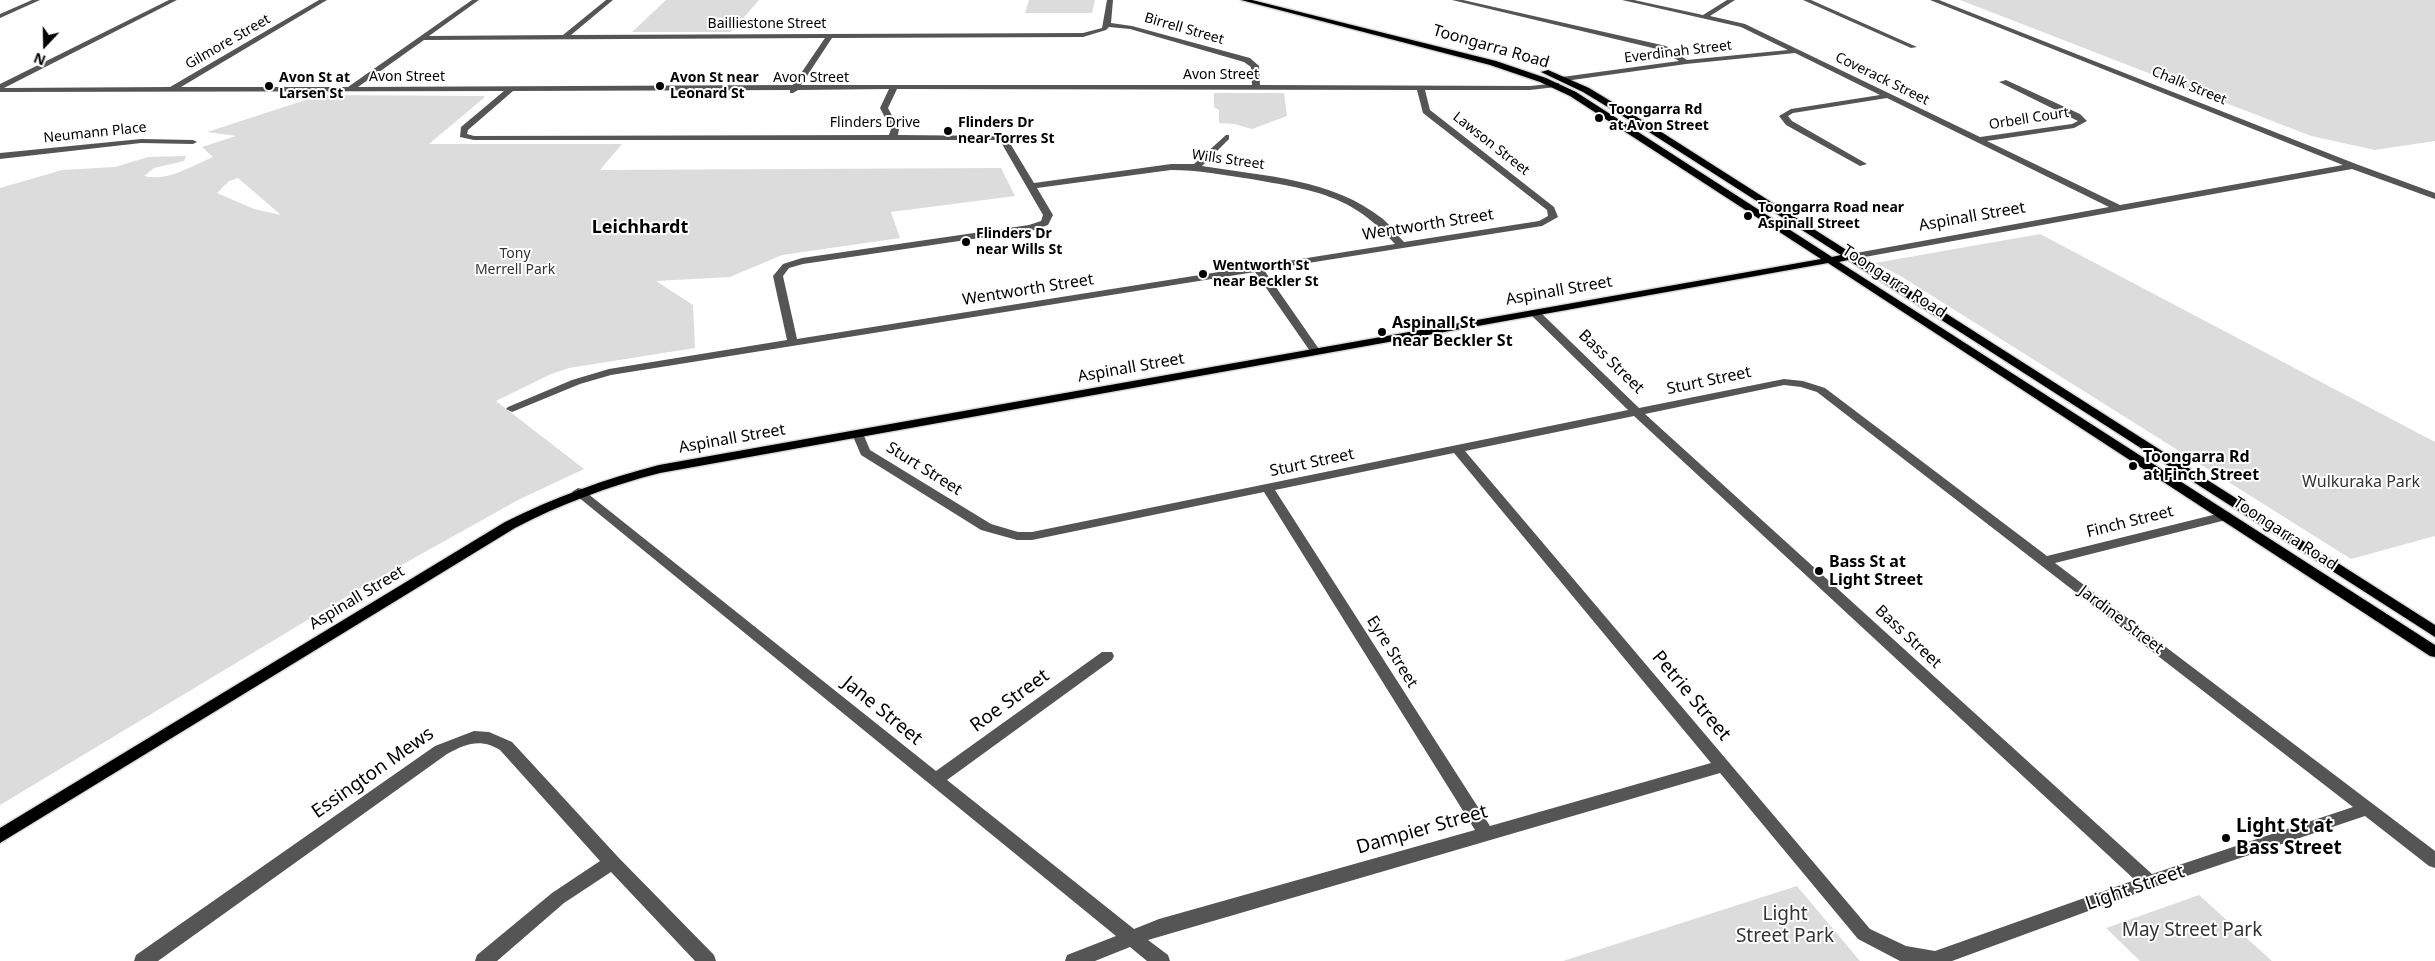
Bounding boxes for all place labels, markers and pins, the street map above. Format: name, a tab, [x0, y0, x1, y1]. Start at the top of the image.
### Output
place label: Avon St at Larsen St	[279, 70, 350, 102]
place label: Avon St near Leonard St	[670, 70, 759, 102]
marker: Avon St at Larsen St	[263, 80, 275, 92]
marker: Avon St near Leonard St	[654, 80, 666, 92]
place label: Toongarra Rd at Avon Street	[1609, 102, 1709, 134]
marker: Toongarra Rd at Avon Street	[1593, 112, 1605, 124]
place label: Flinders Dr near Torres St	[958, 115, 1055, 148]
marker: Flinders Dr near Torres St	[942, 125, 954, 137]
place label: Toongarra Road near Aspinall Street	[1758, 200, 1904, 232]
marker: Toongarra Road near Aspinall Street	[1742, 210, 1754, 222]
place label: Flinders Dr near Wills St	[976, 226, 1062, 258]
marker: Flinders Dr near Wills St	[960, 236, 972, 248]
place label: Wentworth St near Beckler St	[1213, 258, 1319, 290]
marker: Wentworth St near Beckler St	[1197, 268, 1209, 280]
place label: Aspinall St near Beckler St	[1392, 313, 1513, 351]
marker: Aspinall St near Beckler St	[1376, 326, 1388, 338]
place label: Toongarra Rd at Finch Street	[2143, 447, 2259, 485]
marker: Toongarra Rd at Finch Street	[2127, 460, 2139, 472]
place label: Bass St at Light Street	[1829, 552, 1923, 590]
marker: Bass St at Light Street	[1813, 565, 1825, 577]
place label: Light St at Bass Street	[2236, 816, 2342, 860]
marker: Light St at Bass Street	[2220, 832, 2232, 844]

